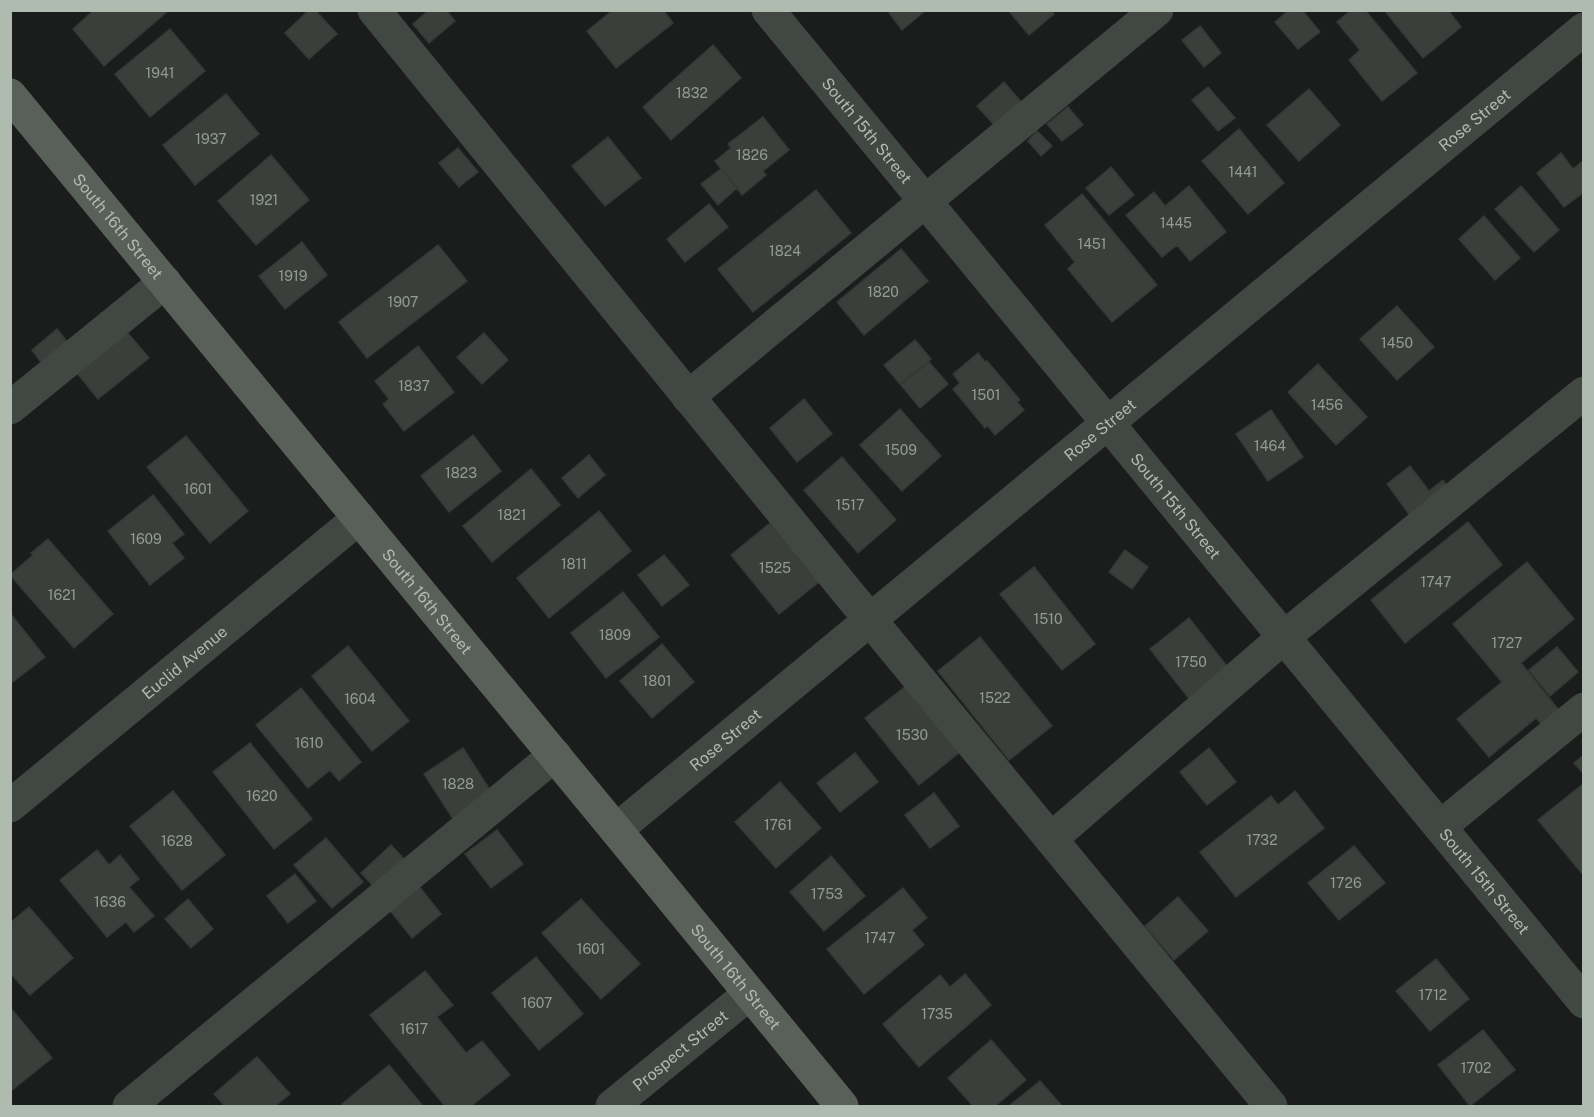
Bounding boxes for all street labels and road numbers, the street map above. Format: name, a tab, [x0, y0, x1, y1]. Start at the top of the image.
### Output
street label: South 15th Street	[818, 74, 916, 187]
street label: Rose Street	[1435, 85, 1514, 155]
street label: South 16th Street	[69, 170, 167, 283]
street label: Rose Street	[1060, 394, 1140, 465]
street label: South 15th Street	[1127, 449, 1225, 563]
street label: South 16th Street	[378, 545, 476, 658]
street label: Euclid Avenue	[138, 621, 231, 703]
street label: Rose Street	[686, 704, 765, 775]
street label: South 15th Street	[1436, 824, 1534, 938]
street label: South 16th Street	[687, 920, 785, 1033]
street label: Prospect Street	[629, 1006, 732, 1095]

